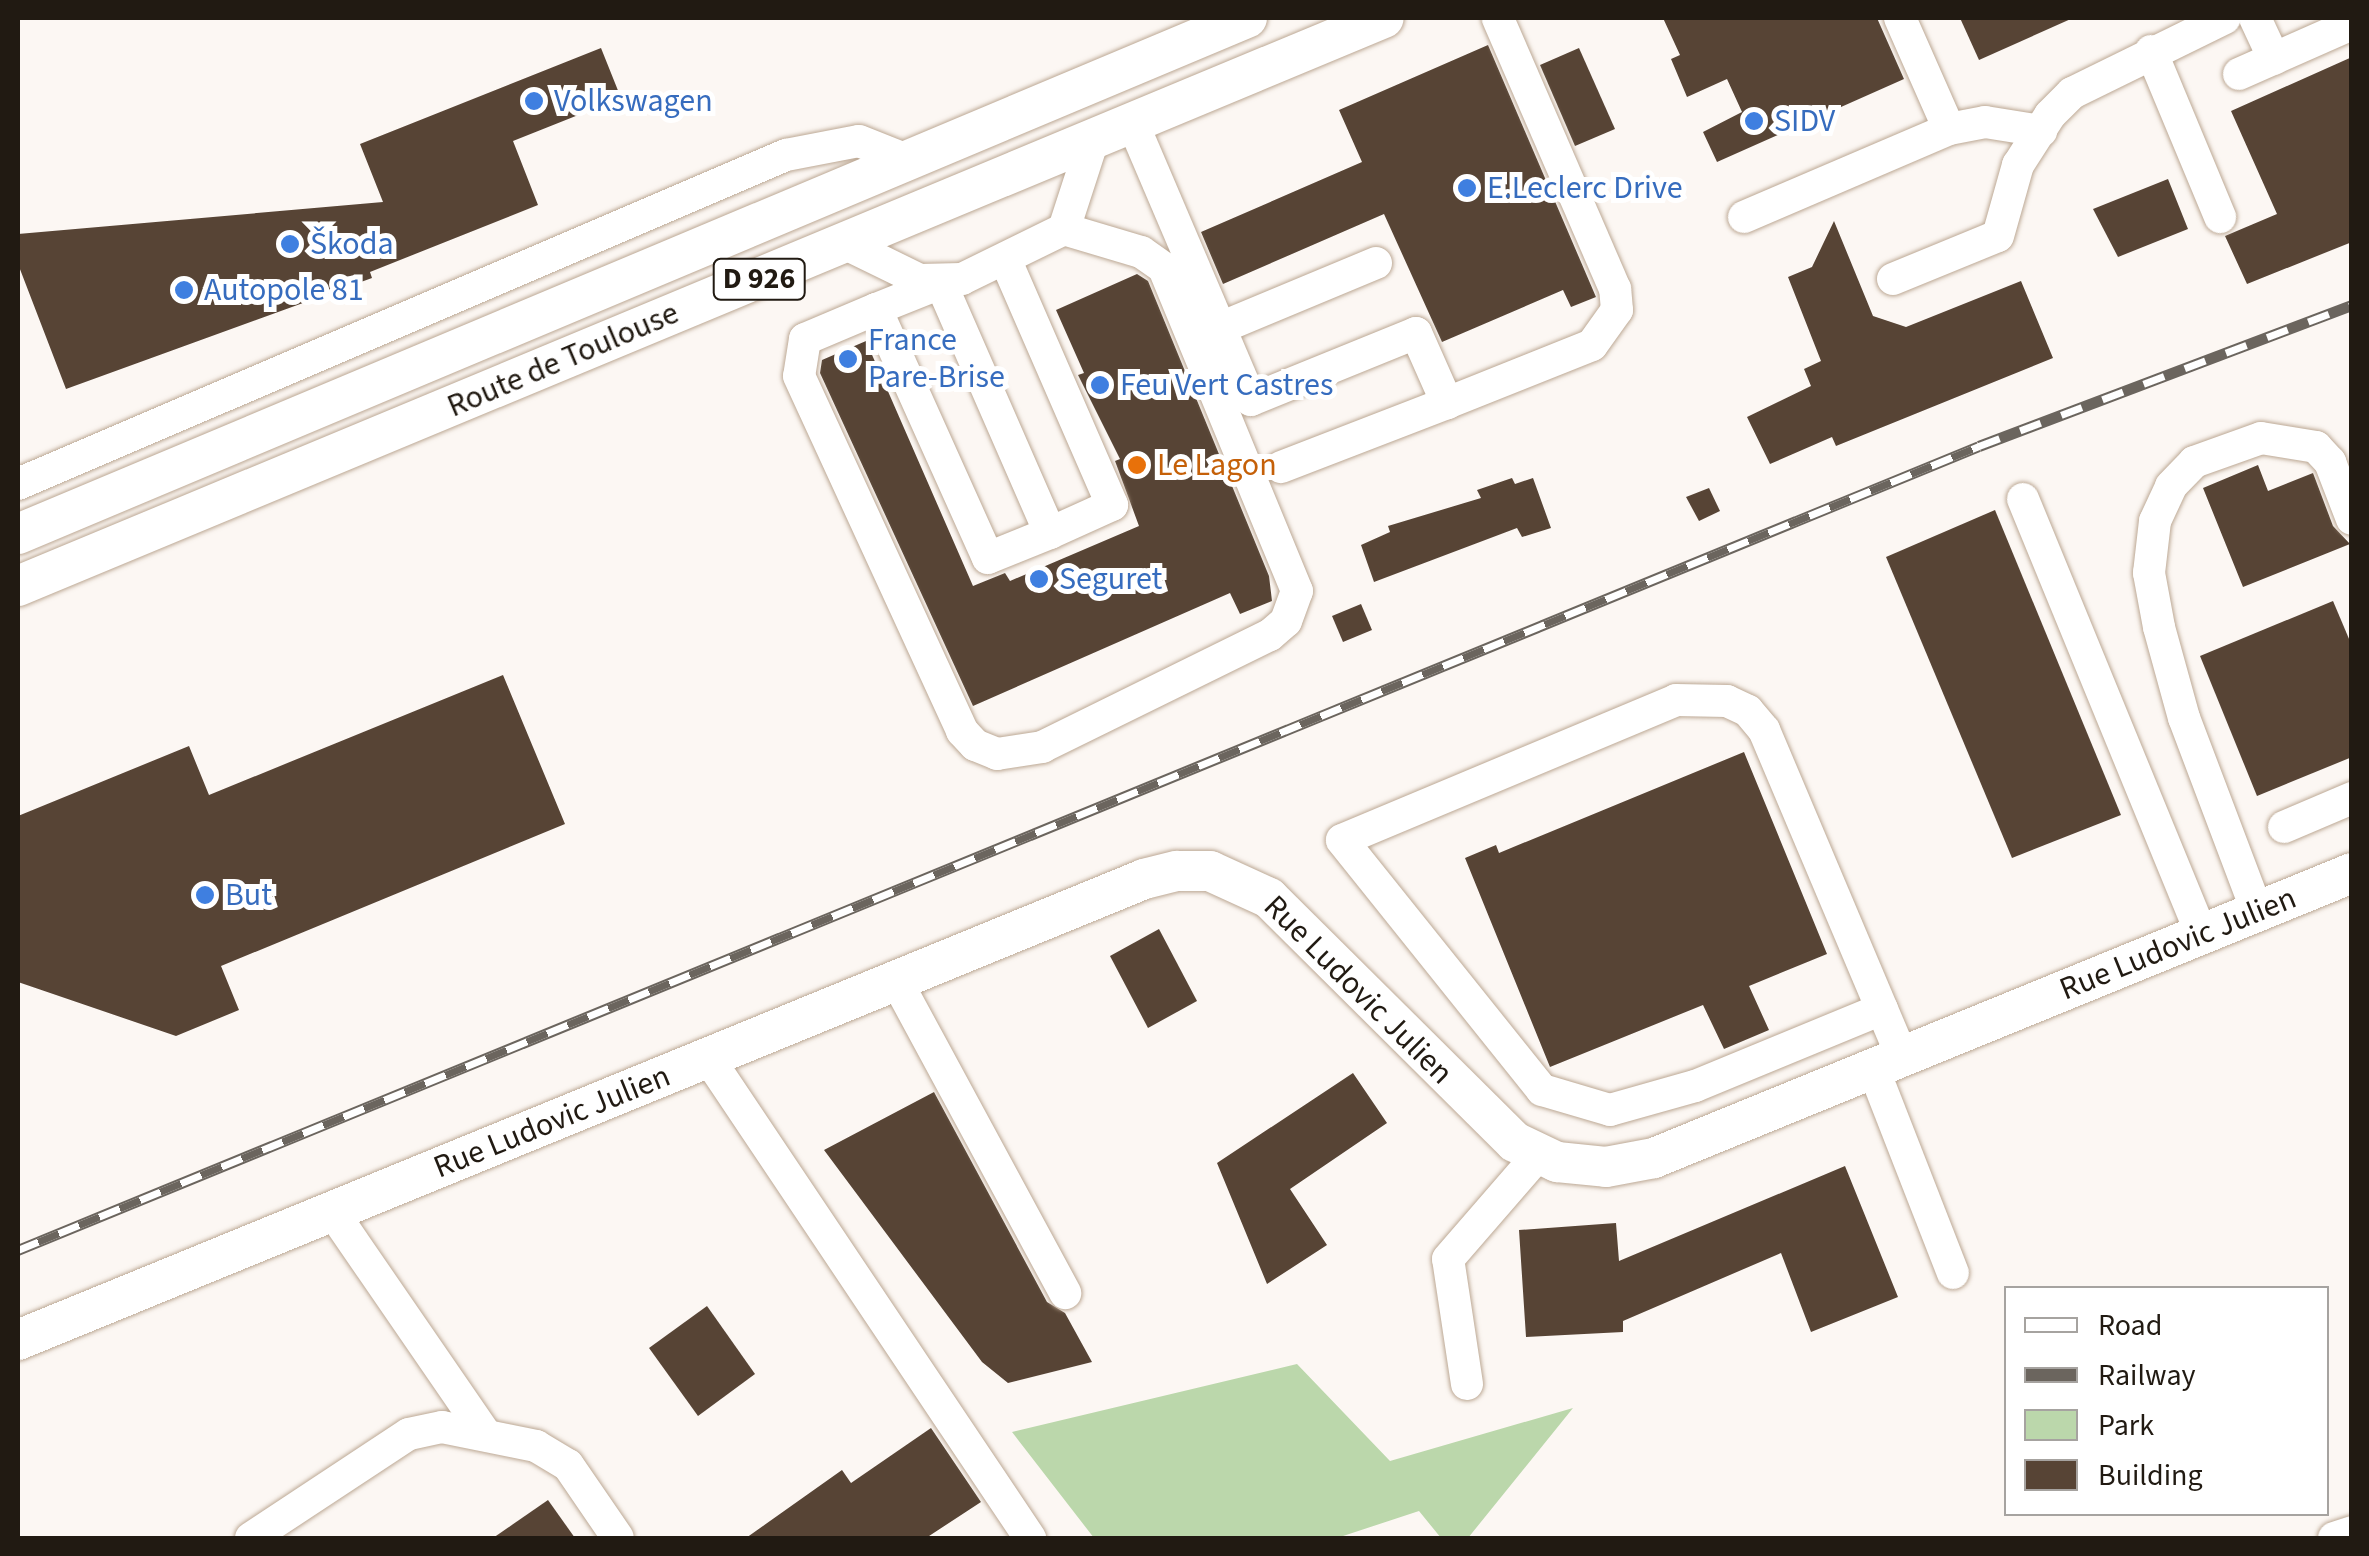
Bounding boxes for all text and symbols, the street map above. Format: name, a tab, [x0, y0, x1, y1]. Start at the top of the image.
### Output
place label: Volkswagen	[554, 82, 713, 120]
marker: Volkswagen	[523, 90, 545, 112]
place label: SIDV	[1774, 102, 1835, 140]
marker: SIDV	[1743, 110, 1765, 132]
place label: E.Leclerc Drive	[1487, 169, 1683, 207]
marker: E.Leclerc Drive	[1456, 177, 1478, 199]
place label: Škoda	[310, 225, 394, 263]
marker: Škoda	[279, 233, 301, 255]
road number: D 926	[712, 254, 806, 304]
place label: Autopole 81	[204, 271, 364, 309]
marker: Autopole 81	[173, 279, 195, 301]
street label: Route de Toulouse	[442, 294, 684, 426]
place label: France Pare-Brise	[868, 322, 1005, 397]
marker: France Pare-Brise	[837, 348, 859, 370]
place label: Feu Vert Castres	[1120, 366, 1333, 404]
marker: Feu Vert Castres	[1089, 374, 1111, 396]
place label: Le Lagon	[1157, 446, 1277, 484]
marker: Le Lagon	[1126, 454, 1148, 476]
place label: Seguret	[1059, 560, 1162, 598]
marker: Seguret	[1028, 568, 1050, 590]
place label: But	[225, 876, 272, 914]
street label: Rue Ludovic Julien	[2054, 879, 2302, 1009]
marker: But	[194, 884, 216, 906]
street label: Rue Ludovic Julien	[1256, 888, 1460, 1092]
street label: Rue Ludovic Julien	[428, 1057, 676, 1187]
legend	[2004, 1286, 2329, 1516]
text: Road	[2098, 1304, 2162, 1347]
text: Railway	[2098, 1354, 2196, 1397]
text: Park	[2098, 1404, 2154, 1447]
text: Building	[2098, 1454, 2203, 1497]

